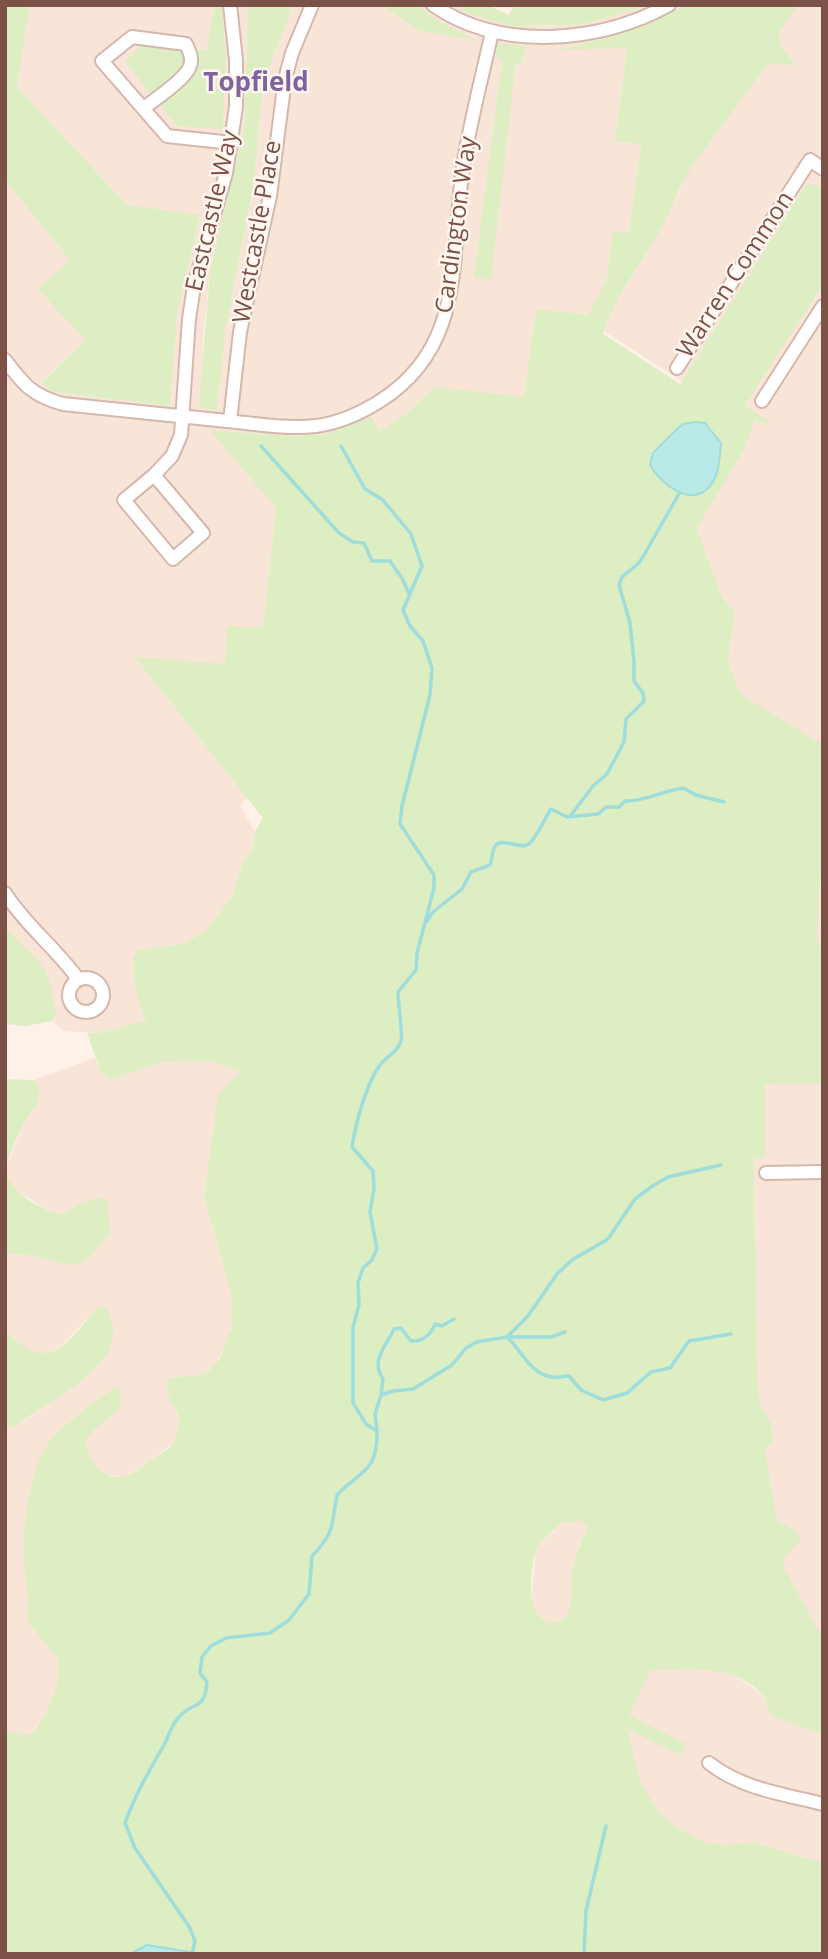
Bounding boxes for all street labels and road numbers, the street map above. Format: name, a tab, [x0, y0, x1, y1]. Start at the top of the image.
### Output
street label: Eastcastle Way	[180, 127, 246, 295]
street label: Cardington Way	[430, 135, 484, 315]
street label: Westcastle Place	[228, 138, 288, 326]
street label: Warren Common	[671, 186, 801, 364]

